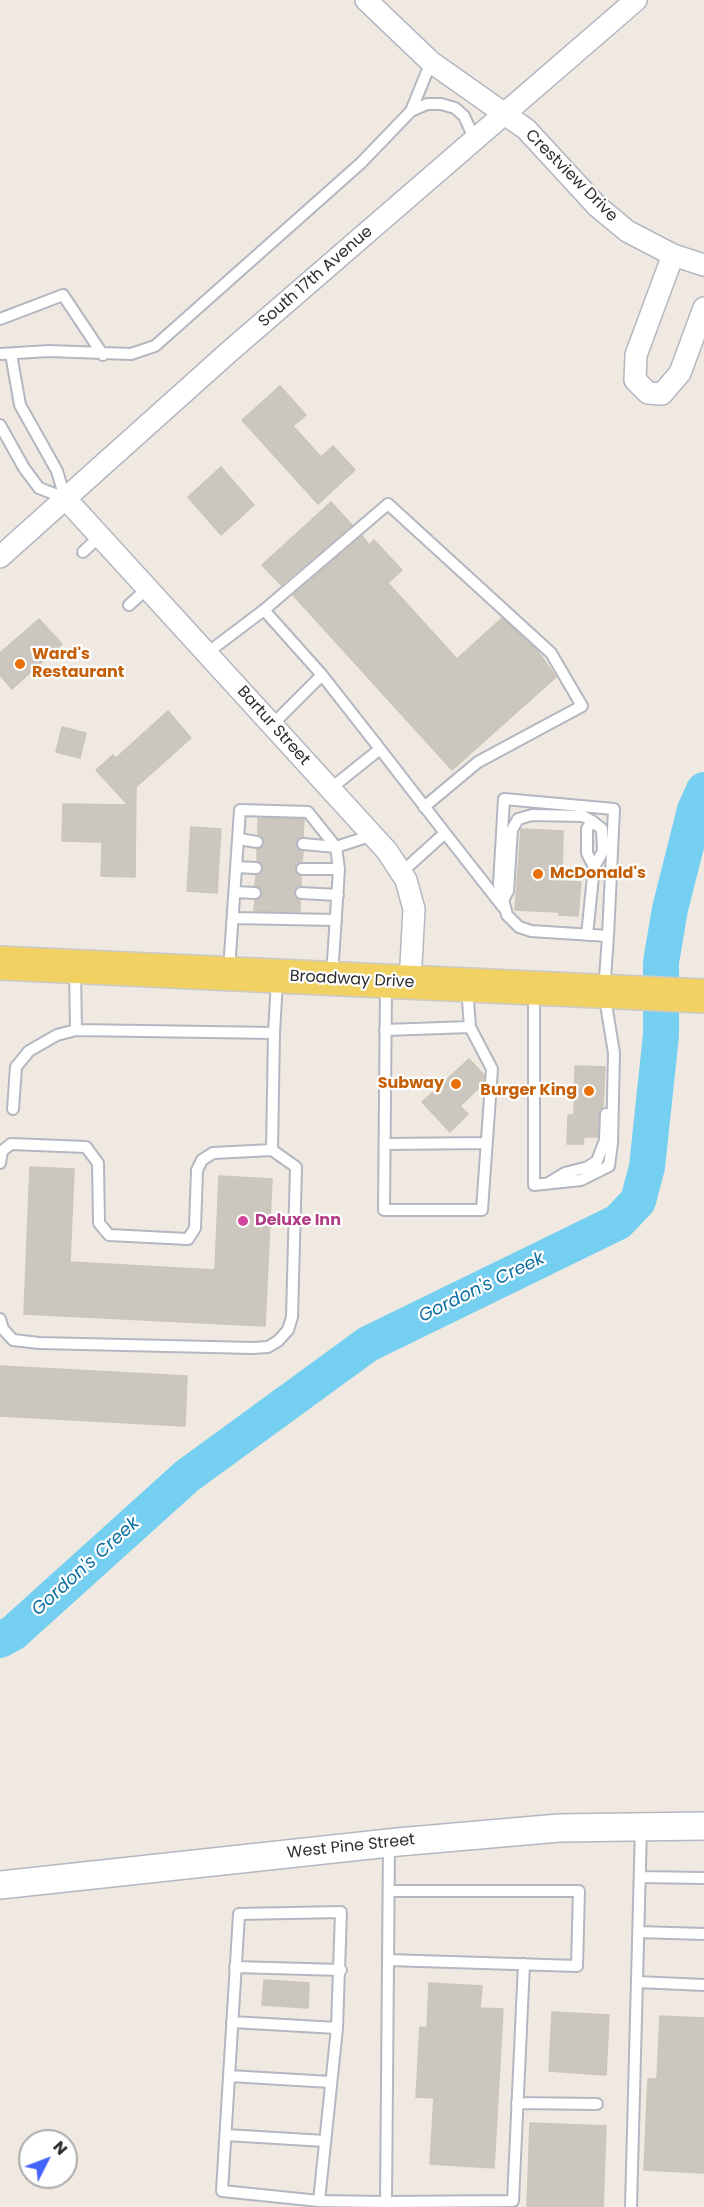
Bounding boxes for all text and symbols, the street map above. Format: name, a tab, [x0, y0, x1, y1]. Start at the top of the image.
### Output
street label: Crestview Drive	[521, 126, 621, 226]
street label: South 17th Avenue	[255, 222, 377, 332]
place label: Ward's Restaurant	[32, 645, 124, 683]
marker: Ward's Restaurant	[13, 657, 27, 671]
street label: Bartur Street	[232, 683, 314, 769]
place label: McDonald's	[550, 864, 646, 884]
marker: McDonald's	[531, 867, 545, 881]
street label: Broadway Drive	[289, 967, 415, 993]
place label: Subway	[378, 1074, 444, 1094]
marker: Subway	[449, 1077, 463, 1091]
place label: Burger King	[480, 1081, 577, 1101]
marker: Burger King	[582, 1084, 596, 1098]
place label: Deluxe Inn	[255, 1211, 341, 1231]
marker: Deluxe Inn	[236, 1214, 250, 1228]
water label: Gordon's Creek	[416, 1248, 548, 1328]
water label: Gordon's Creek	[28, 1513, 144, 1621]
street label: West Pine Street	[286, 1831, 416, 1863]
north arrow	[18, 2129, 78, 2189]
text: N	[48, 2136, 73, 2160]

